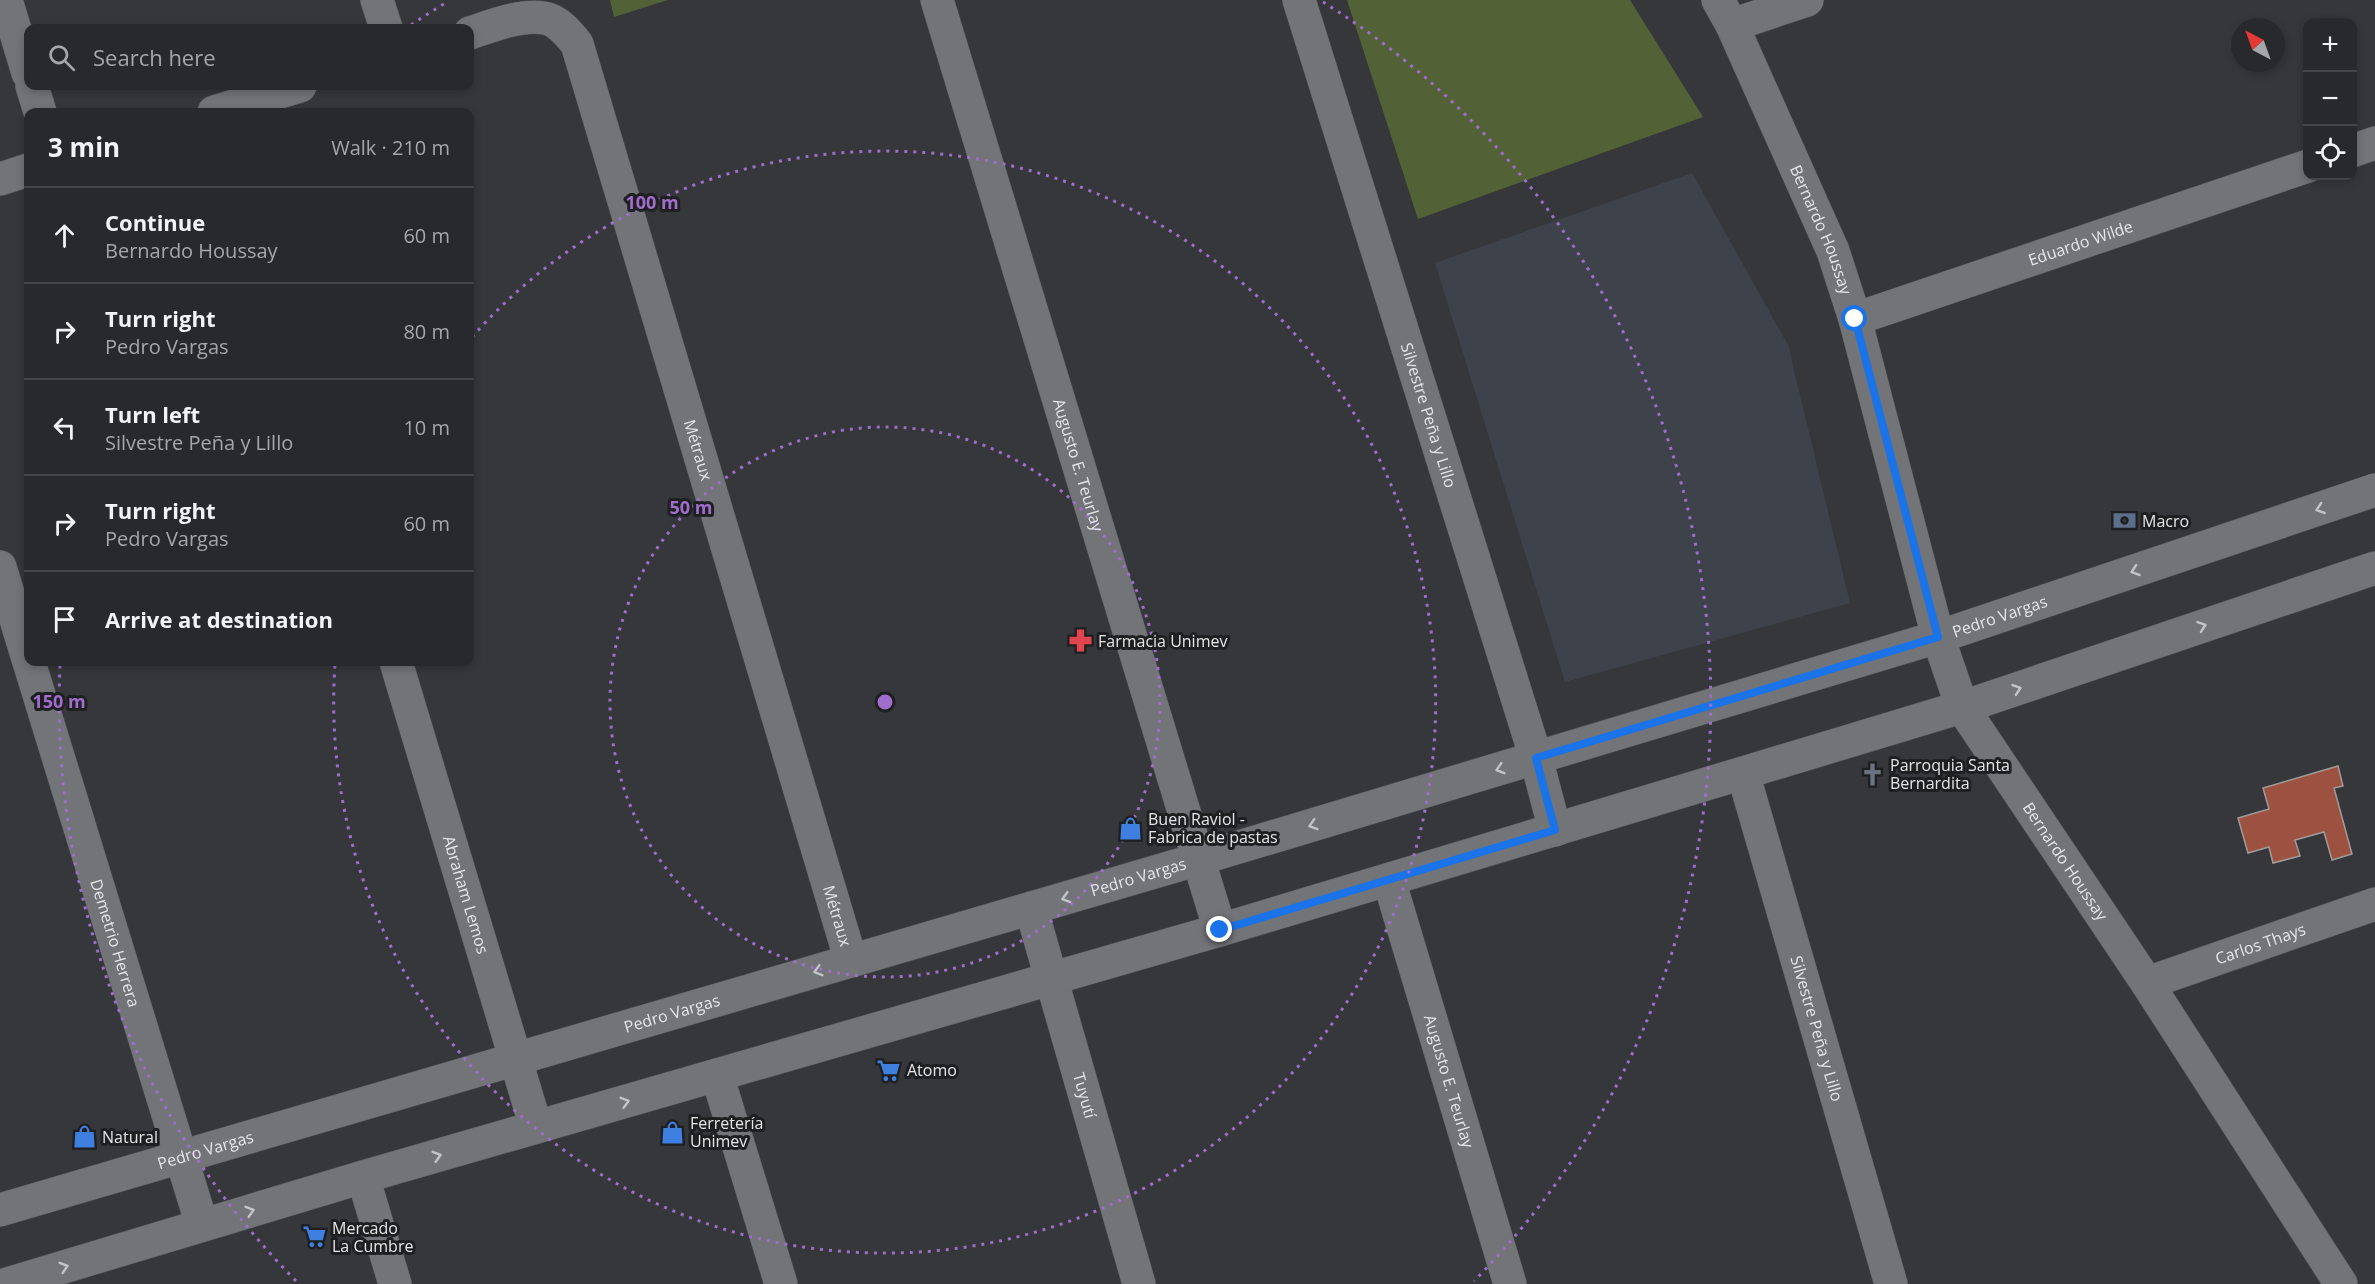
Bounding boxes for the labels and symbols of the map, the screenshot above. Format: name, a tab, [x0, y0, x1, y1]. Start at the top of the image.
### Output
north arrow	[2231, 18, 2285, 72]
street label: Bernardo Houssay	[1785, 161, 1858, 298]
text: 100 m	[625, 190, 679, 214]
street label: Eduardo Wilde	[2025, 215, 2136, 271]
route start	[1841, 305, 1867, 331]
street label: Silvestre Peña y Lillo	[1396, 340, 1462, 490]
street label: Augusto E. Teurlay	[1048, 396, 1109, 535]
street label: Métraux	[679, 417, 718, 484]
text: 50 m	[670, 495, 712, 519]
one-way arrow	[2315, 501, 2326, 514]
bank icon: Macro	[2111, 508, 2137, 534]
place label: Macro	[2142, 510, 2189, 532]
one-way arrow	[2130, 563, 2141, 576]
street label: Pedro Vargas	[1949, 590, 2050, 642]
one-way arrow	[2196, 621, 2207, 634]
pharmacy icon: Farmacia Unimev	[1067, 628, 1093, 654]
place label: Farmacia Unimev	[1098, 630, 1227, 652]
one-way arrow	[2012, 683, 2022, 696]
text: 150 m	[32, 689, 86, 713]
centre of rings	[875, 692, 895, 712]
place label: Parroquia Santa Bernardita	[1890, 754, 2010, 794]
church icon: Parroquia Santa Bernardita	[1859, 761, 1885, 787]
one-way arrow	[1495, 762, 1506, 774]
street label: Bernardo Houssay	[2018, 798, 2114, 926]
place label: Buen Raviol - Fabrica de pastas	[1148, 808, 1278, 848]
shop icon: Buen Raviol - Fabrica de pastas	[1117, 815, 1143, 841]
one-way arrow	[1308, 818, 1319, 830]
street label: Abraham Lemos	[438, 833, 494, 956]
street label: Pedro Vargas	[1088, 852, 1189, 901]
street label: Demetrio Herrera	[85, 876, 145, 1010]
street label: Métraux	[818, 883, 857, 949]
one-way arrow	[1061, 891, 1072, 903]
route end	[1206, 916, 1232, 942]
street label: Carlos Thays	[2212, 918, 2308, 970]
street label: Silvestre Peña y Lillo	[1785, 953, 1849, 1104]
one-way arrow	[813, 964, 824, 976]
street label: Pedro Vargas	[621, 989, 722, 1038]
street label: Augusto E. Teurlay	[1419, 1012, 1480, 1151]
supermarket icon: Atomo	[876, 1057, 902, 1083]
place label: Atomo	[907, 1059, 957, 1081]
street label: Tuyutí	[1068, 1070, 1102, 1122]
one-way arrow	[619, 1097, 630, 1109]
place label: Ferretería Unimev	[690, 1112, 763, 1152]
shop icon: Ferretería Unimev	[659, 1119, 685, 1145]
shop icon: Natural	[71, 1124, 97, 1150]
street label: Pedro Vargas	[155, 1125, 256, 1174]
place label: Natural	[102, 1126, 158, 1148]
one-way arrow	[431, 1151, 442, 1163]
one-way arrow	[244, 1206, 255, 1218]
place label: Mercado La Cumbre	[332, 1217, 413, 1257]
supermarket icon: Mercado La Cumbre	[301, 1224, 327, 1250]
one-way arrow	[58, 1262, 69, 1274]

